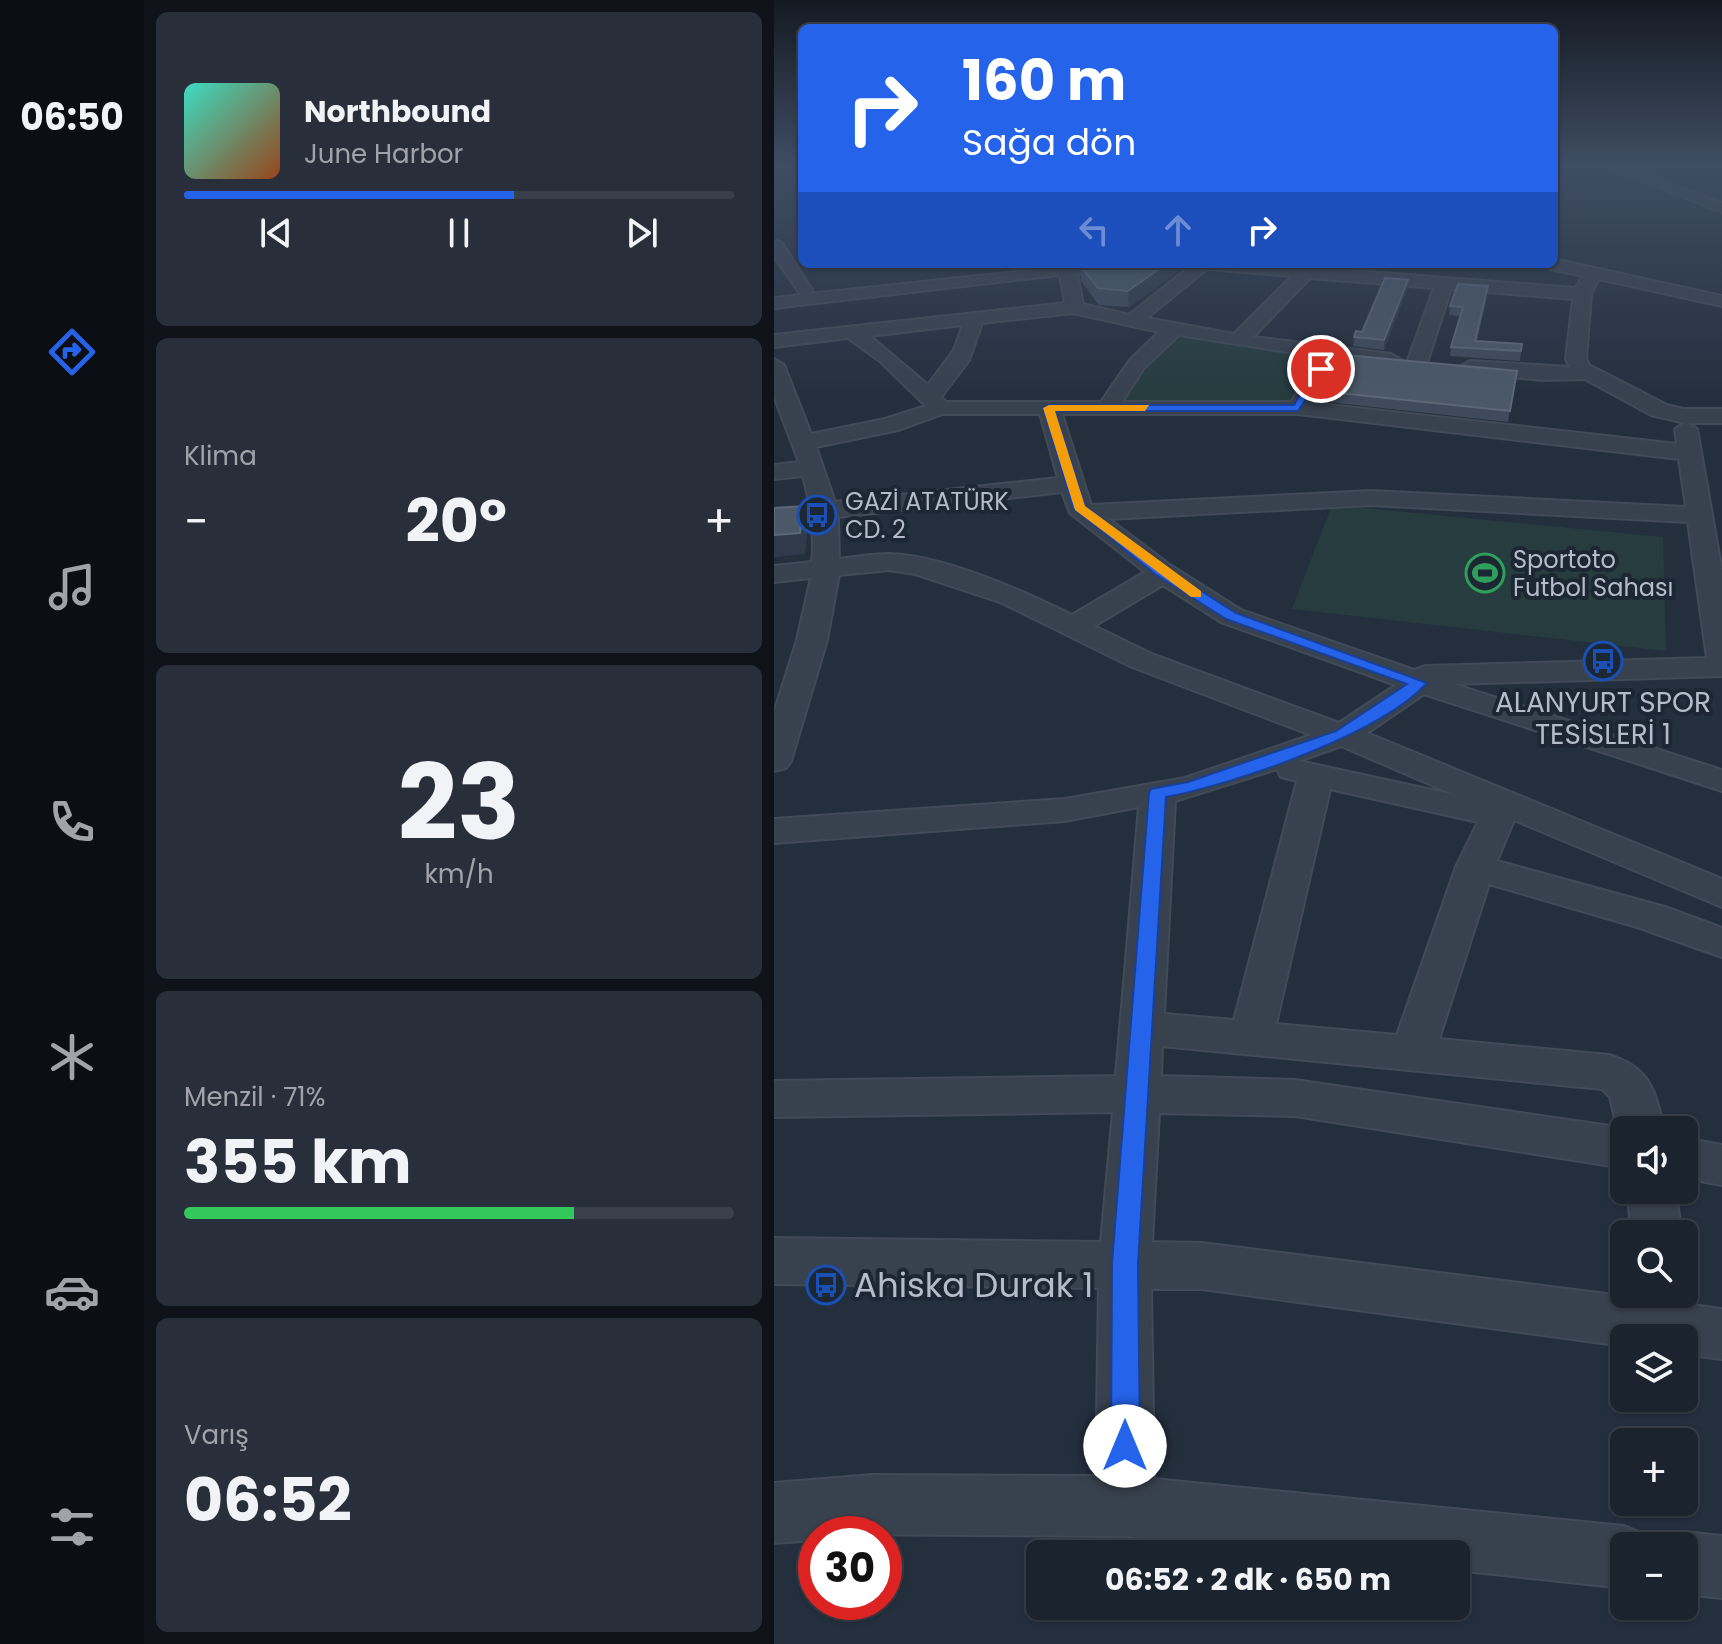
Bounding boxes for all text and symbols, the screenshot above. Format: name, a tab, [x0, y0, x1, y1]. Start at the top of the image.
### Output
text: 160 m	[962, 41, 1126, 120]
icon: right	[830, 56, 934, 160]
text: Northbound	[304, 90, 491, 133]
text: 06:50	[20, 92, 124, 143]
text: Sağa dön	[962, 117, 1136, 168]
text: June Harbor	[304, 136, 463, 172]
icon: left	[1072, 208, 1116, 252]
icon: ahead	[1156, 208, 1200, 252]
icon: right	[1240, 208, 1284, 252]
icon: previous	[254, 211, 298, 255]
icon: pause	[437, 211, 481, 255]
icon: next	[620, 211, 664, 255]
icon: directions	[44, 324, 100, 380]
pin	[1287, 335, 1355, 403]
icon: arrive	[1299, 347, 1343, 391]
text: Klima	[184, 438, 257, 474]
text: 20°	[406, 479, 507, 563]
place label: GAZİ ATATÜRK CD. 2	[845, 485, 1009, 546]
text: −	[184, 491, 208, 552]
text: +	[704, 491, 734, 552]
bus stop icon: GAZİ ATATÜRK CD. 2	[796, 494, 838, 536]
place label: Sportoto Futbol Sahası	[1513, 543, 1673, 604]
sports icon: Sportoto Futbol Sahası	[1464, 552, 1506, 594]
icon: music	[44, 559, 100, 615]
bus stop icon: ALANYURT SPOR TESİSLERİ 1	[1582, 640, 1624, 682]
place label: ALANYURT SPOR TESİSLERİ 1	[1495, 683, 1711, 754]
text: 23	[398, 730, 520, 875]
icon: phone	[44, 794, 100, 850]
text: km/h	[424, 856, 494, 892]
icon: climate	[44, 1029, 100, 1085]
text: Menzil · 71%	[184, 1079, 325, 1115]
map controls	[1610, 1116, 1698, 1620]
button: sound	[1610, 1116, 1698, 1204]
text: 355 km	[184, 1120, 412, 1204]
button: search	[1610, 1220, 1698, 1308]
place label: Ahiska Durak 1	[854, 1261, 1093, 1309]
icon: car	[44, 1264, 100, 1320]
bus stop icon: Ahiska Durak 1	[805, 1264, 847, 1306]
button: layers	[1610, 1324, 1698, 1412]
position arrow	[1083, 1404, 1167, 1488]
text: Varış	[184, 1417, 249, 1453]
button: +	[1610, 1428, 1698, 1516]
text: 06:52	[184, 1458, 352, 1542]
icon: filters	[44, 1499, 100, 1555]
speed limit sign: 30	[798, 1516, 902, 1620]
button: −	[1610, 1532, 1698, 1620]
text: 06:52 · 2 dk · 650 m	[1105, 1558, 1391, 1601]

